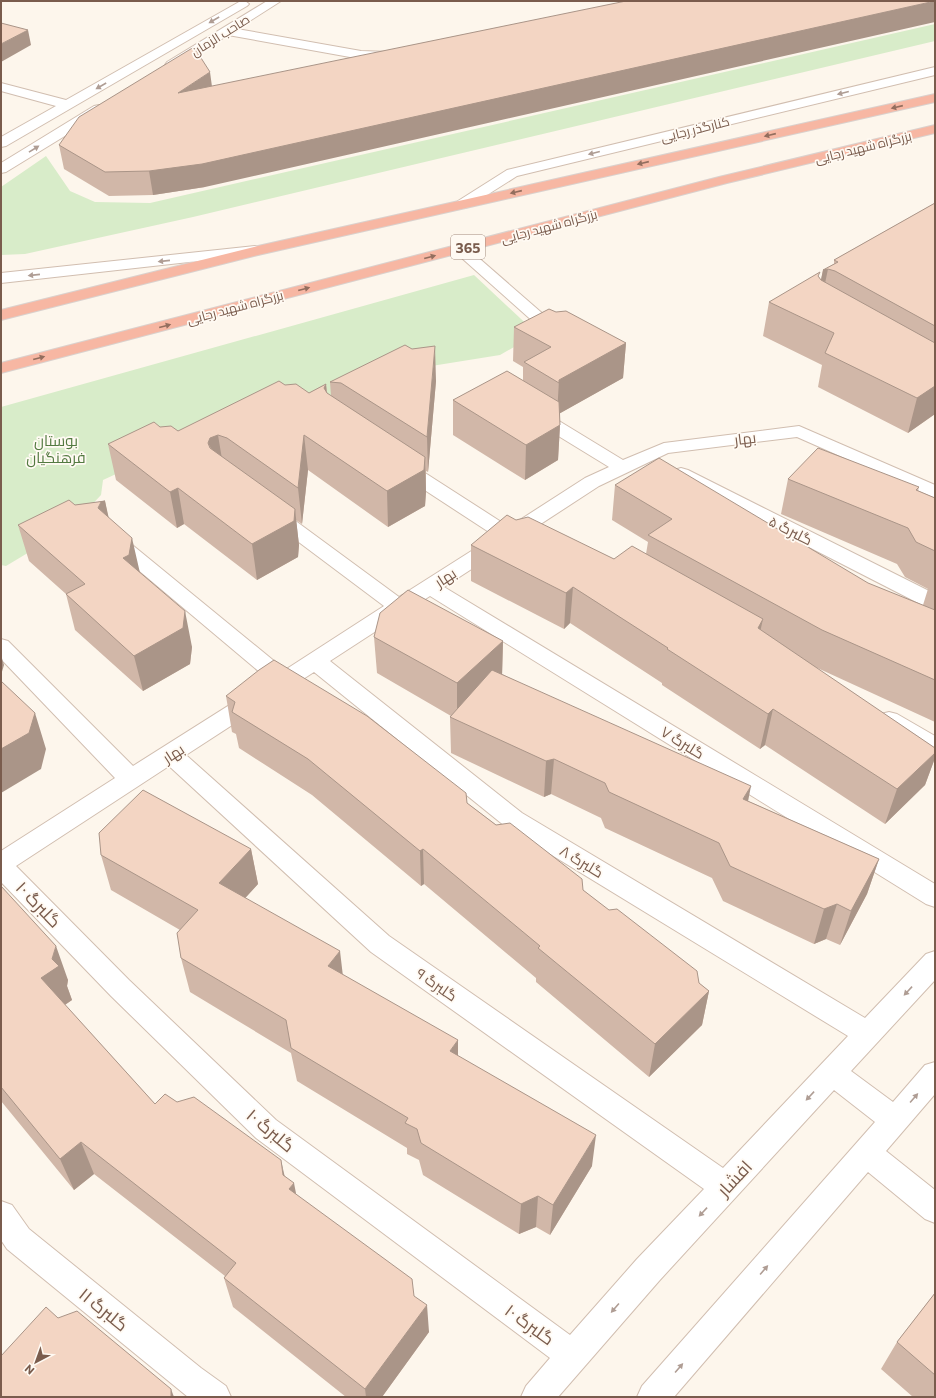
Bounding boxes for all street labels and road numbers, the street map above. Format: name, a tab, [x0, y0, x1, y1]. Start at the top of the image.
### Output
street label: صاحب الزمان	[188, 11, 252, 59]
street label: کنارگذر رجایی	[659, 113, 731, 145]
street label: بزرگراه شهید رجایی	[813, 127, 913, 167]
street label: بزرگراه شهید رجایی	[499, 205, 599, 247]
road number: 365	[451, 235, 485, 259]
street label: بزرگراه شهید رجایی	[185, 286, 285, 328]
street label: بهار	[732, 428, 757, 450]
street label: گلبرگ ۵	[766, 511, 816, 549]
street label: بهار	[430, 563, 460, 593]
street label: گلبرگ ۷	[657, 722, 708, 763]
street label: بهار	[158, 739, 188, 769]
street label: گلبرگ ۸	[556, 841, 607, 882]
street label: گلبرگ ۱۰	[11, 876, 66, 932]
street label: گلبرگ ۹	[412, 963, 461, 1005]
street label: گلبرگ ۱۰	[242, 1104, 300, 1157]
street label: افشار	[711, 1155, 757, 1202]
street label: گلبرگ ۱۱	[74, 1282, 133, 1336]
street label: گلبرگ ۱۰	[500, 1299, 559, 1350]

